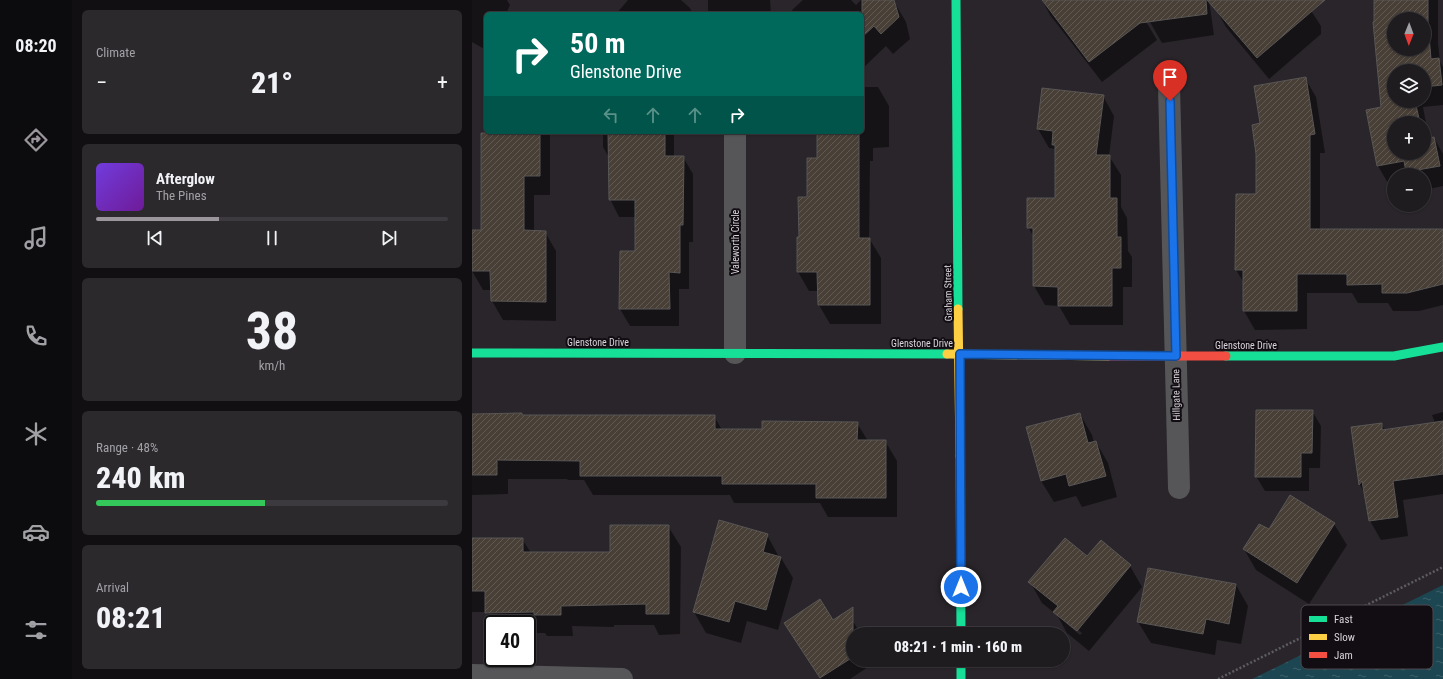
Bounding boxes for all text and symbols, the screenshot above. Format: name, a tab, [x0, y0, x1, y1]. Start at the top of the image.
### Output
north arrow	[1387, 12, 1431, 56]
map controls	[1387, 12, 1431, 212]
text: 50 m	[570, 27, 626, 60]
icon: right	[504, 28, 556, 80]
text: 08:20	[15, 35, 57, 56]
text: Climate	[96, 45, 135, 60]
pin	[1153, 60, 1187, 101]
text: Glenstone Drive	[570, 61, 682, 82]
button: layers	[1387, 64, 1431, 108]
text: 21°	[251, 65, 293, 100]
icon: arrive	[1159, 66, 1181, 88]
text: −	[96, 70, 107, 95]
text: +	[437, 70, 448, 95]
icon: left	[600, 104, 622, 126]
icon: ahead	[642, 104, 664, 126]
icon: ahead	[684, 104, 706, 126]
icon: right	[726, 104, 748, 126]
button: +	[1387, 116, 1431, 160]
icon: directions	[22, 126, 50, 154]
button: −	[1387, 168, 1431, 212]
text: Afterglow	[156, 170, 215, 188]
text: The Pines	[156, 188, 207, 203]
street label: Valeworth Circle	[730, 209, 741, 274]
icon: music	[22, 224, 50, 252]
icon: previous	[144, 227, 166, 249]
icon: pause	[261, 227, 283, 249]
icon: next	[378, 227, 400, 249]
street label: Graham Street	[942, 265, 954, 321]
text: 38	[246, 301, 298, 362]
icon: phone	[22, 322, 50, 350]
street label: Glenstone Drive	[567, 337, 629, 348]
street label: Glenstone Drive	[891, 338, 953, 349]
street label: Glenstone Drive	[1215, 340, 1277, 351]
text: km/h	[259, 358, 285, 373]
street label: Hillgate Lane	[1170, 369, 1182, 421]
icon: climate	[22, 420, 50, 448]
text: Range · 48%	[96, 440, 158, 455]
text: 240 km	[96, 460, 185, 495]
icon: car	[22, 518, 50, 546]
position arrow	[940, 566, 982, 608]
text: Arrival	[96, 580, 129, 595]
text: 08:21	[96, 600, 165, 635]
legend	[1301, 605, 1433, 669]
text: Fast	[1334, 613, 1353, 626]
speed limit sign: 40	[484, 615, 536, 667]
icon: filters	[22, 616, 50, 644]
text: Slow	[1334, 631, 1355, 644]
text: 08:21 · 1 min · 160 m	[894, 638, 1022, 656]
text: Jam	[1334, 649, 1353, 662]

